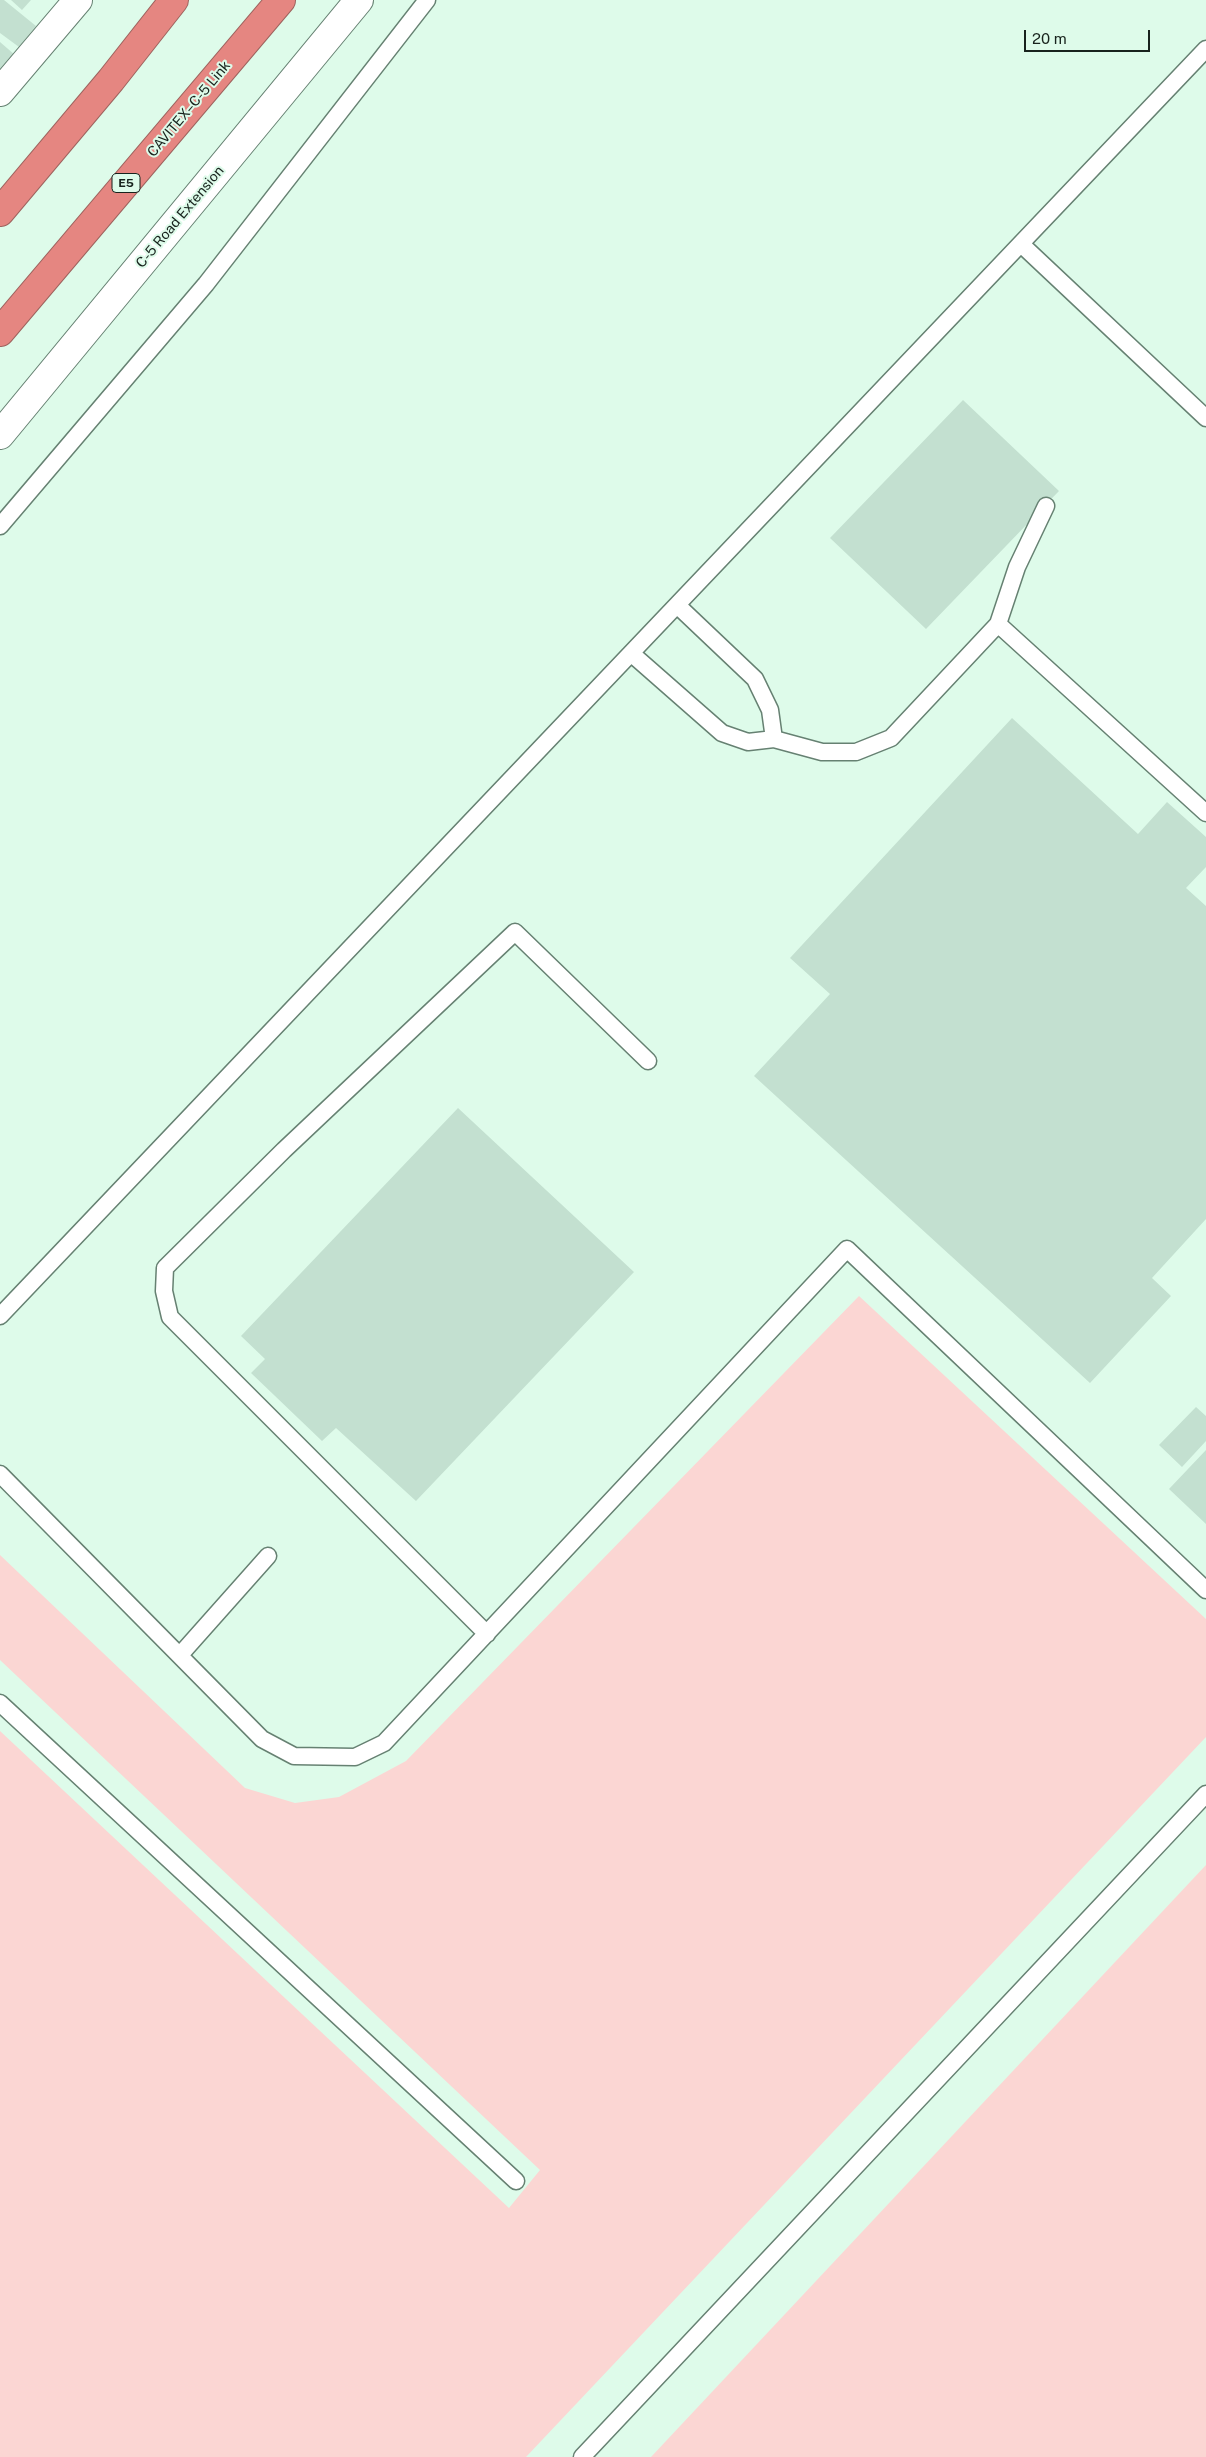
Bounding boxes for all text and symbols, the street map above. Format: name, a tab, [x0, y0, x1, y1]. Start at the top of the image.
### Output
scale bar	[1026, 20, 1152, 52]
text: 20 m	[1032, 30, 1067, 47]
street label: CAVITEX–C-5 Link	[144, 58, 234, 160]
street label: C-5 Road Extension	[133, 163, 227, 271]
road number: E5	[112, 174, 140, 192]

